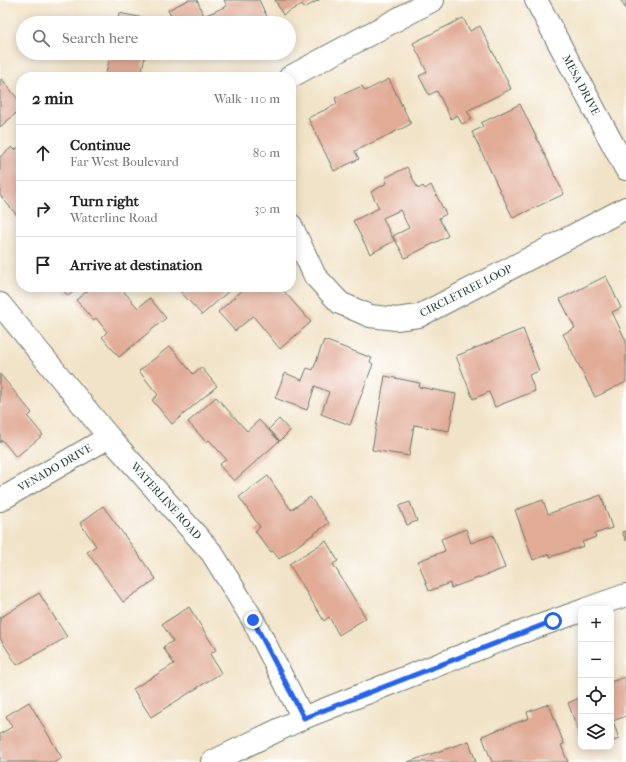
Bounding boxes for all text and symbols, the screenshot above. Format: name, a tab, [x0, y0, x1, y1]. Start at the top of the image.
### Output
search box	[16, 16, 296, 60]
icon: search	[30, 27, 52, 49]
text: Search here	[62, 29, 138, 47]
street label: MESA DRIVE	[560, 53, 602, 118]
text: 2 min	[32, 88, 73, 108]
text: Walk · 110 m	[214, 91, 280, 106]
text: Continue	[70, 136, 130, 154]
icon: ahead	[32, 142, 54, 164]
text: 80 m	[253, 145, 280, 160]
text: Far West Boulevard	[70, 154, 179, 169]
text: Turn right	[70, 192, 139, 210]
icon: right	[32, 198, 54, 220]
text: 30 m	[254, 201, 280, 216]
text: Waterline Road	[70, 210, 157, 225]
icon: arrive	[32, 254, 54, 276]
text: Arrive at destination	[70, 256, 202, 274]
street label: CIRCLETREE LOOP	[418, 262, 515, 320]
street label: VENADO DRIVE	[15, 441, 94, 495]
street label: WATERLINE ROAD	[127, 459, 204, 542]
map controls	[578, 606, 614, 750]
button: +	[578, 606, 614, 642]
route end	[244, 611, 262, 629]
route start	[544, 612, 562, 630]
button: −	[578, 642, 614, 678]
button: locate	[578, 678, 614, 714]
button: layers	[578, 714, 614, 750]

